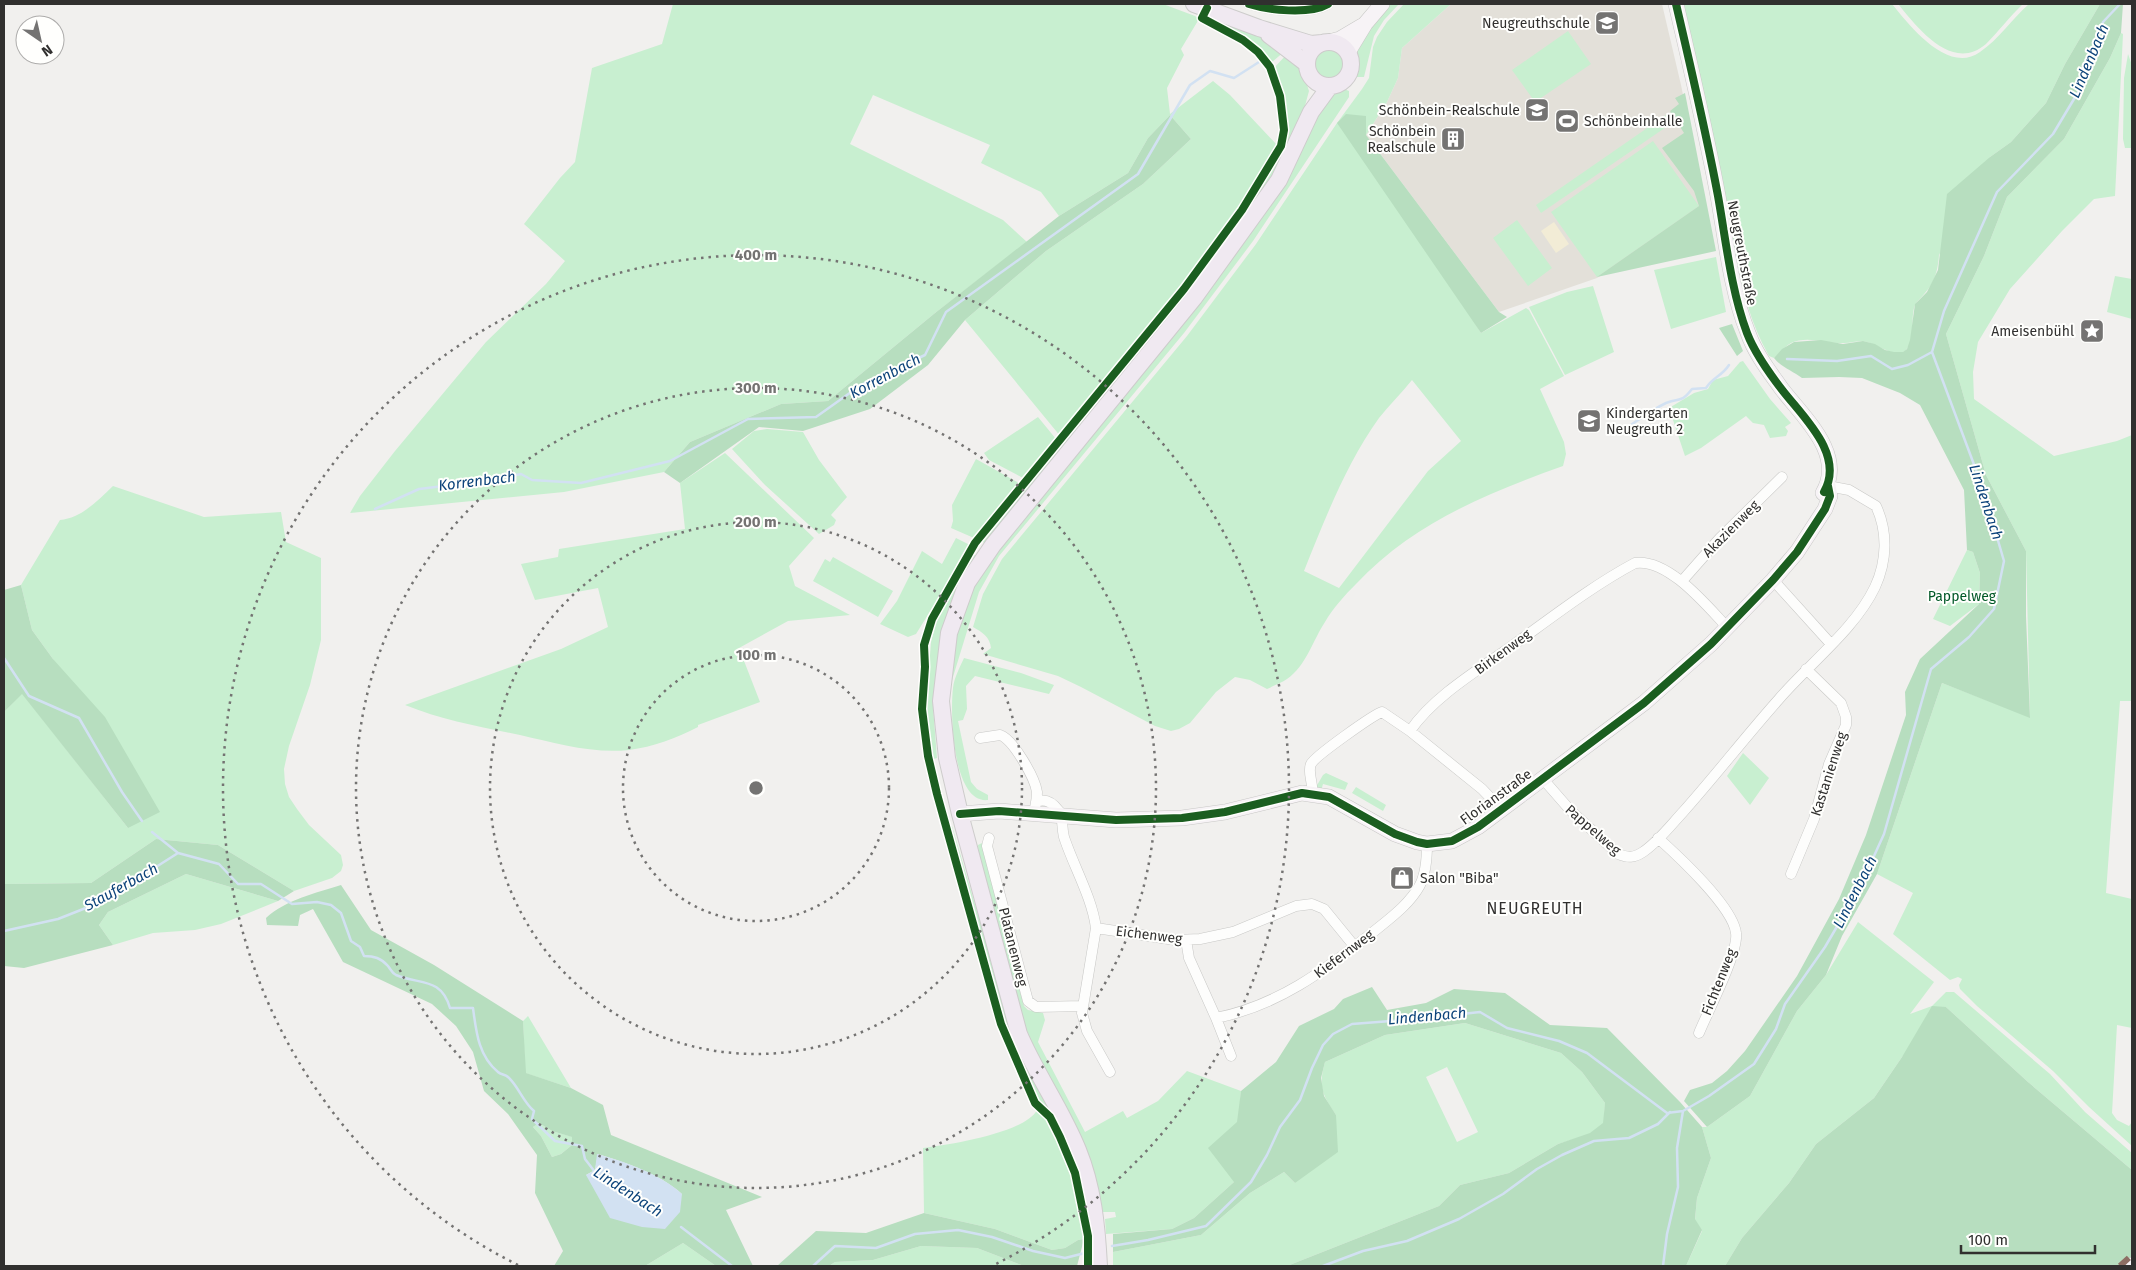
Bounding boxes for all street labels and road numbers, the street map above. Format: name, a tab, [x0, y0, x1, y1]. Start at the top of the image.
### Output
street label: Neugreuthstraße	[1723, 199, 1761, 307]
street label: Akazienweg	[1699, 497, 1763, 561]
street label: Birkenweg	[1471, 625, 1535, 678]
street label: Kastanienweg	[1807, 729, 1851, 818]
street label: Florianstraße	[1457, 765, 1535, 829]
street label: Pappelweg	[1562, 801, 1625, 859]
street label: Platanenweg	[995, 906, 1031, 989]
street label: Eichenweg	[1115, 922, 1184, 948]
street label: Kiefernweg	[1311, 926, 1378, 982]
street label: Fichtenweg	[1698, 945, 1740, 1018]

